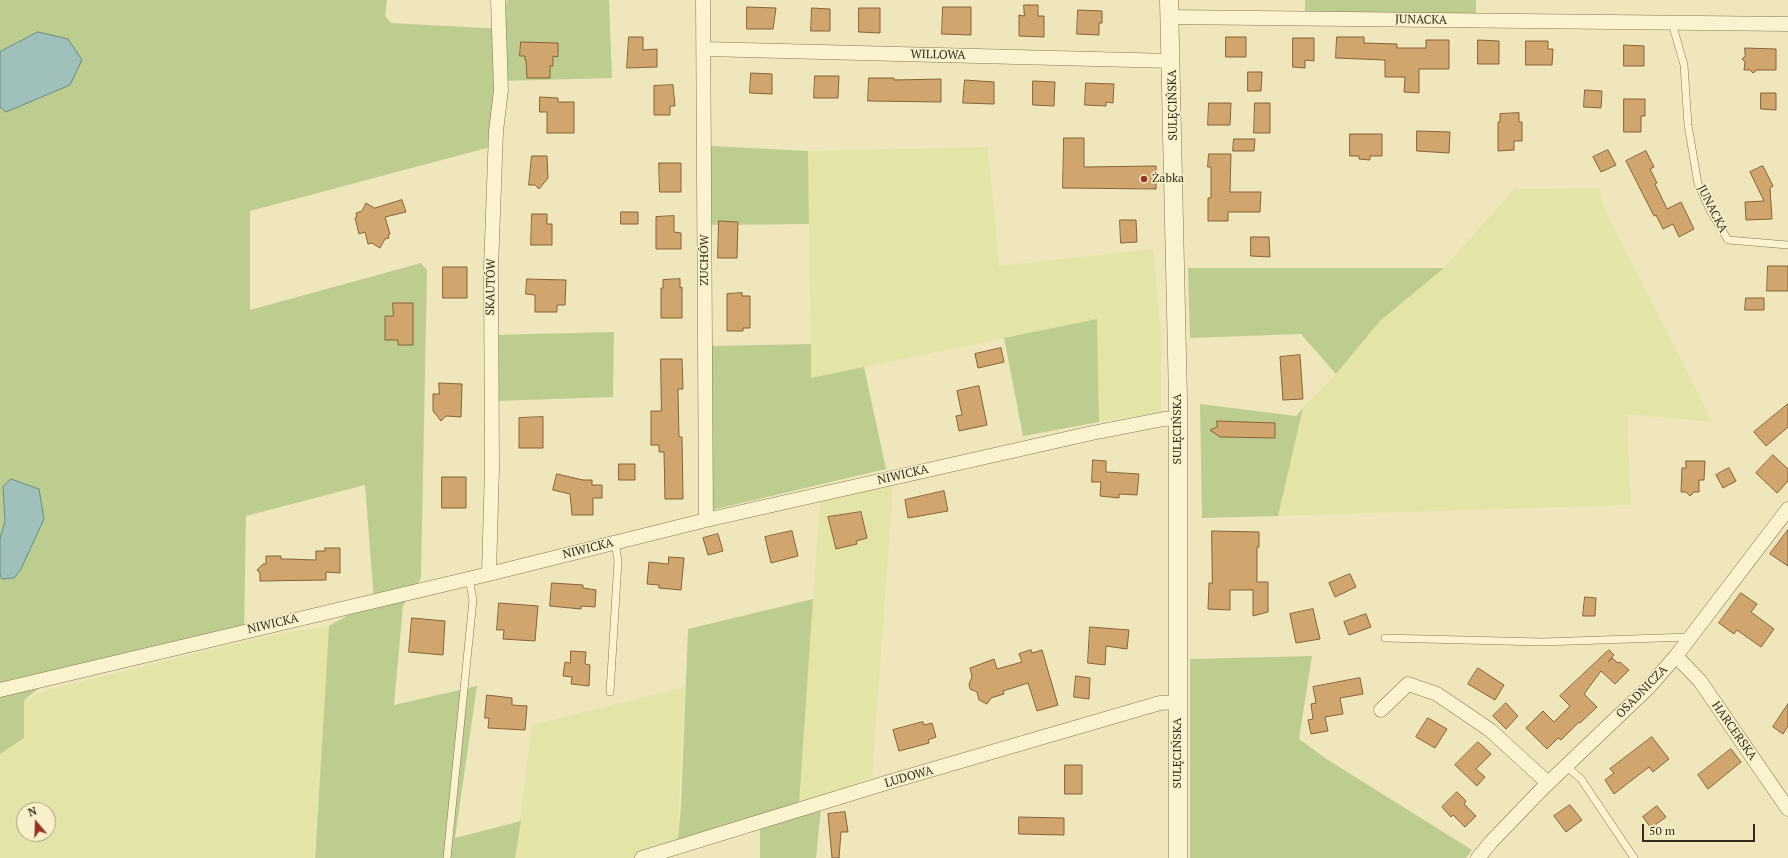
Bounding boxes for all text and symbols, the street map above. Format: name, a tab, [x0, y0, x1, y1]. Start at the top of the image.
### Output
street label: JUNACKA	[1395, 12, 1447, 28]
street label: WILLOWA	[910, 47, 966, 63]
street label: SULĘCIŃSKA	[1165, 69, 1181, 141]
place label: Żabka	[1152, 172, 1184, 186]
marker: Żabka	[1139, 174, 1149, 184]
street label: JUNACKA	[1694, 183, 1730, 235]
street label: ZUCHÓW	[698, 234, 712, 286]
street label: SKAUTÓW	[483, 258, 499, 316]
street label: SULĘCIŃSKA	[1171, 394, 1185, 464]
street label: NIWICKA	[876, 462, 930, 488]
street label: NIWICKA	[561, 536, 615, 562]
street label: NIWICKA	[246, 611, 300, 637]
street label: OSADNICZA	[1613, 663, 1671, 721]
street label: HARCERSKA	[1708, 699, 1760, 763]
street label: SULĘCIŃSKA	[1171, 718, 1185, 788]
street label: LUDOWA	[883, 763, 935, 791]
north arrow	[16, 802, 56, 842]
text: N	[26, 804, 39, 820]
scale bar	[1644, 816, 1757, 842]
text: 50 m	[1649, 823, 1675, 838]

